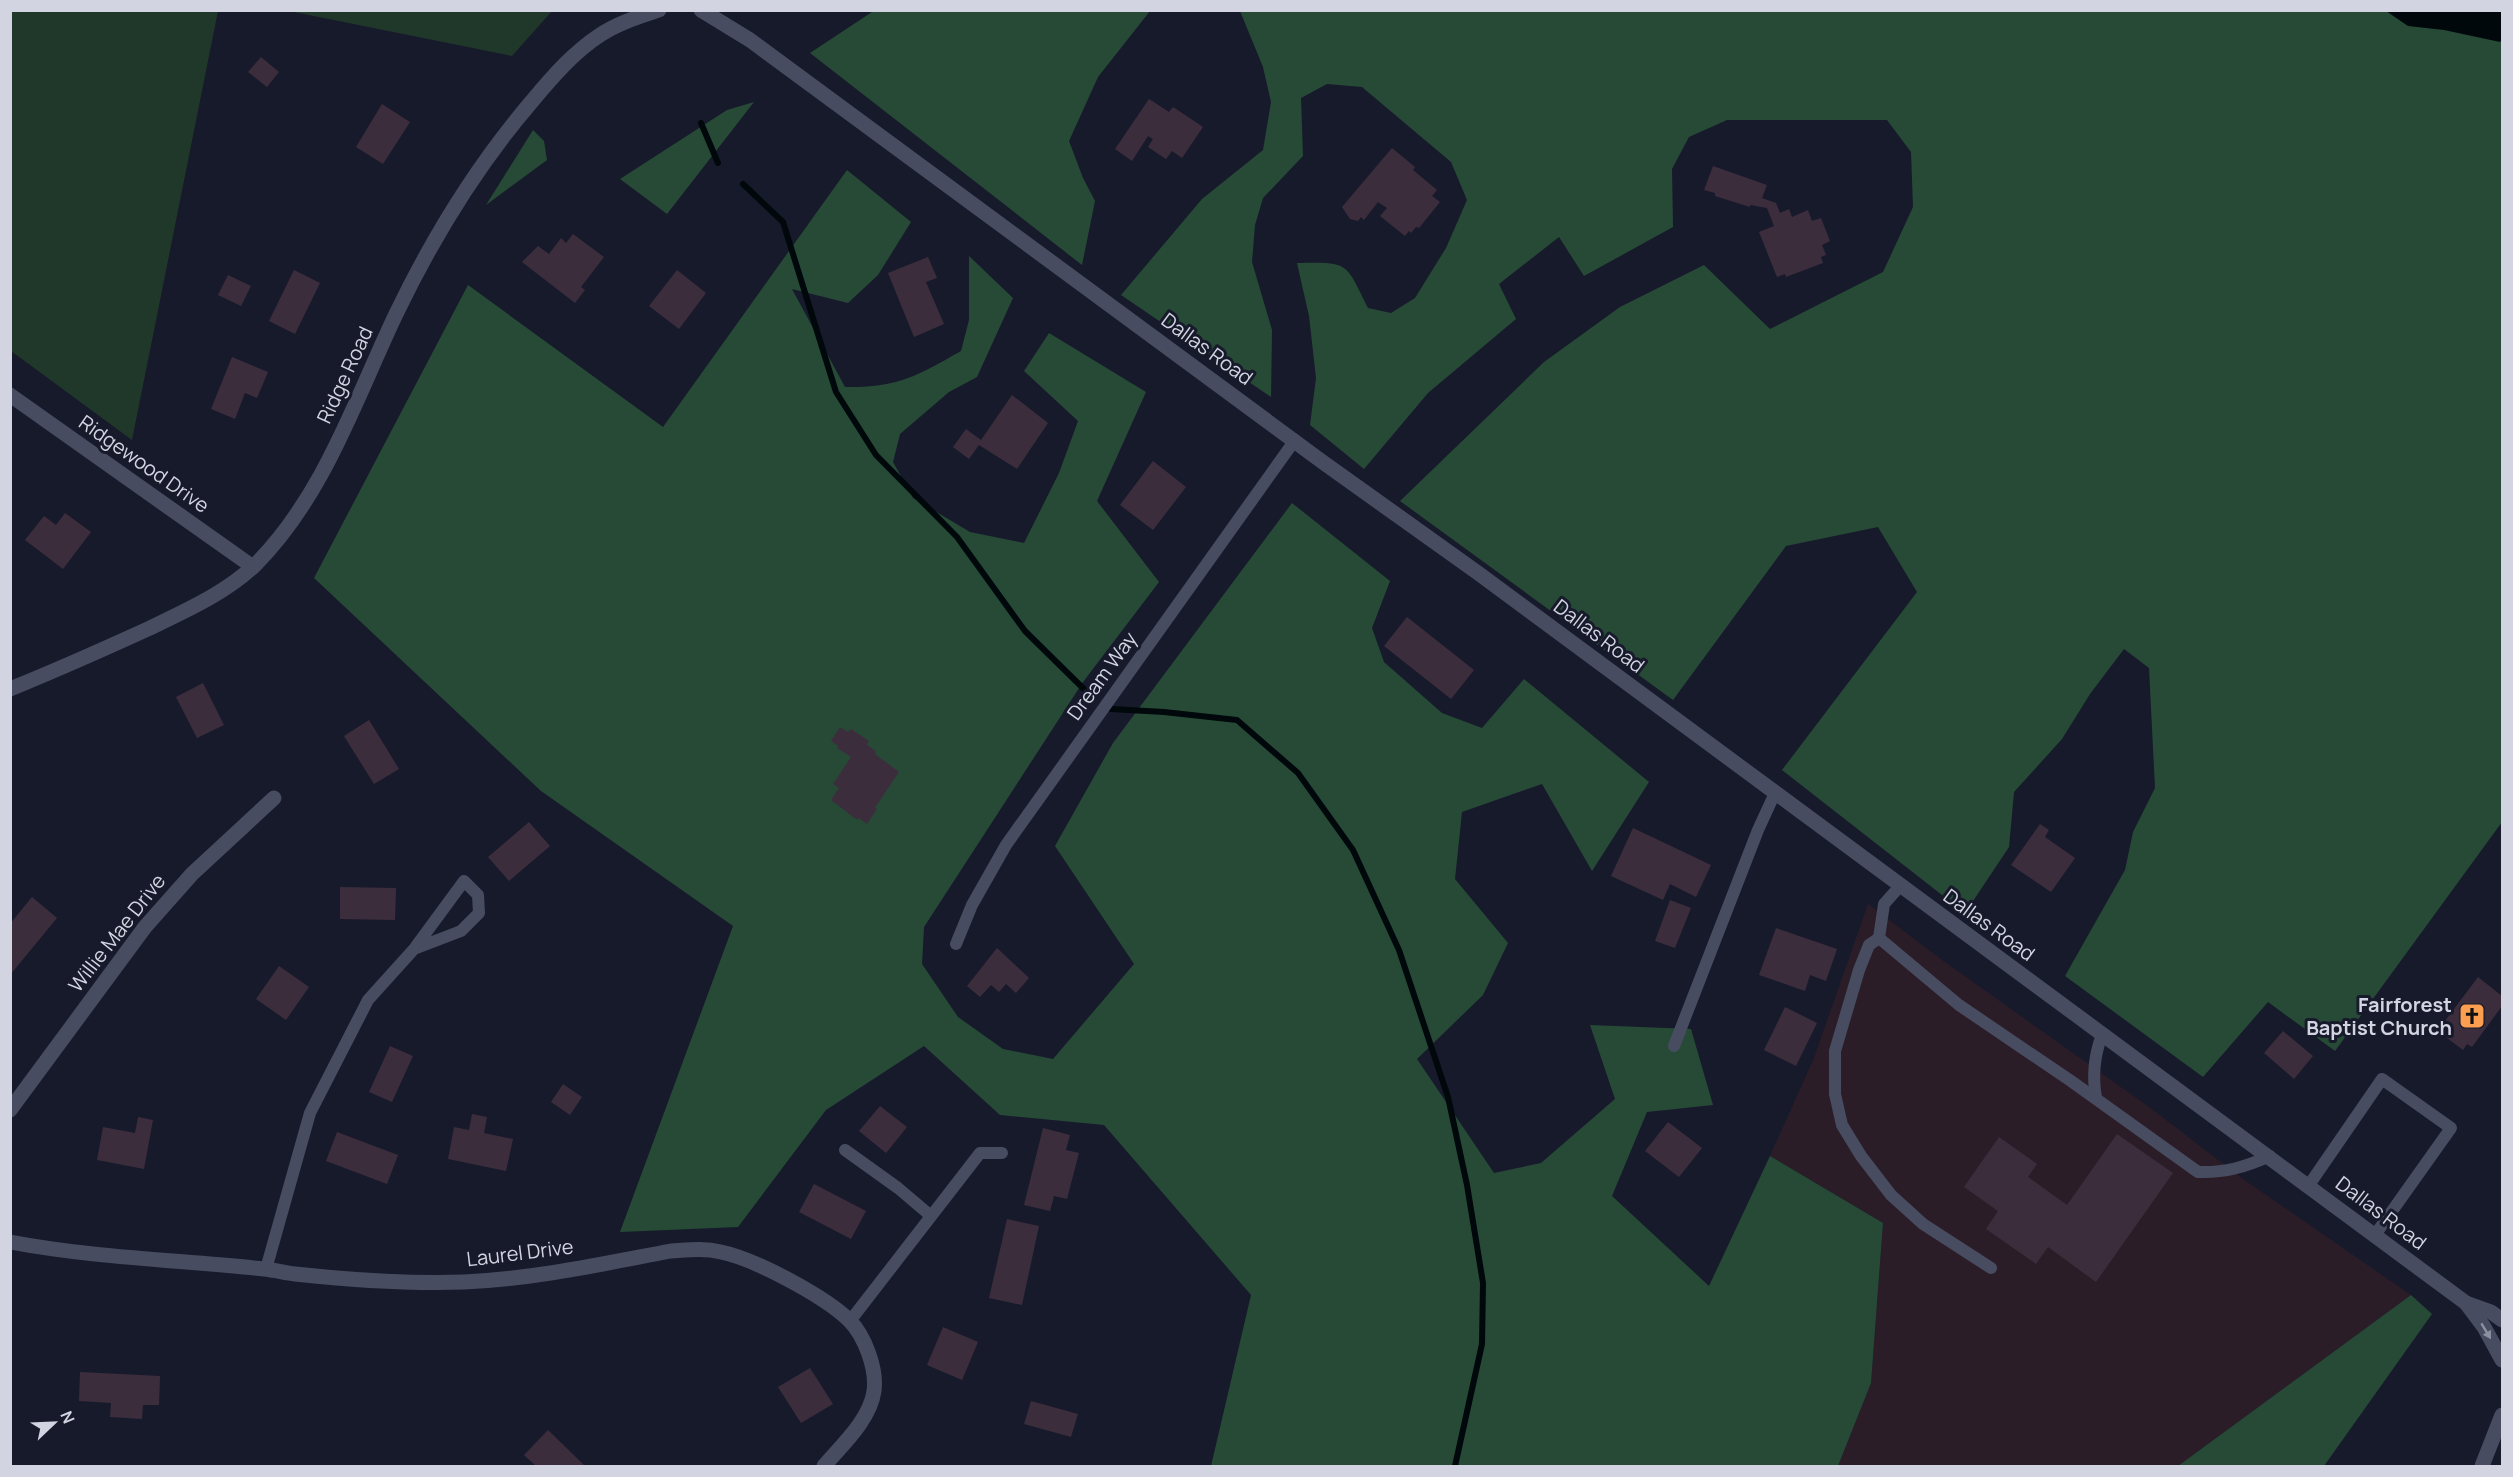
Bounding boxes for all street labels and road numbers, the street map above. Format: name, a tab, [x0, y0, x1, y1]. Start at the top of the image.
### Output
street label: Dallas Road	[1156, 306, 1258, 391]
street label: Ridge Road	[310, 322, 379, 428]
street label: Ridgewood Drive	[74, 409, 215, 519]
street label: Dallas Road	[1548, 593, 1650, 679]
street label: Dream Way	[1060, 626, 1143, 725]
street label: Willie Mae Drive	[62, 868, 171, 997]
street label: Dallas Road	[1938, 882, 2040, 967]
street label: Dallas Road	[2330, 1170, 2432, 1256]
street label: Laurel Drive	[465, 1233, 575, 1272]

